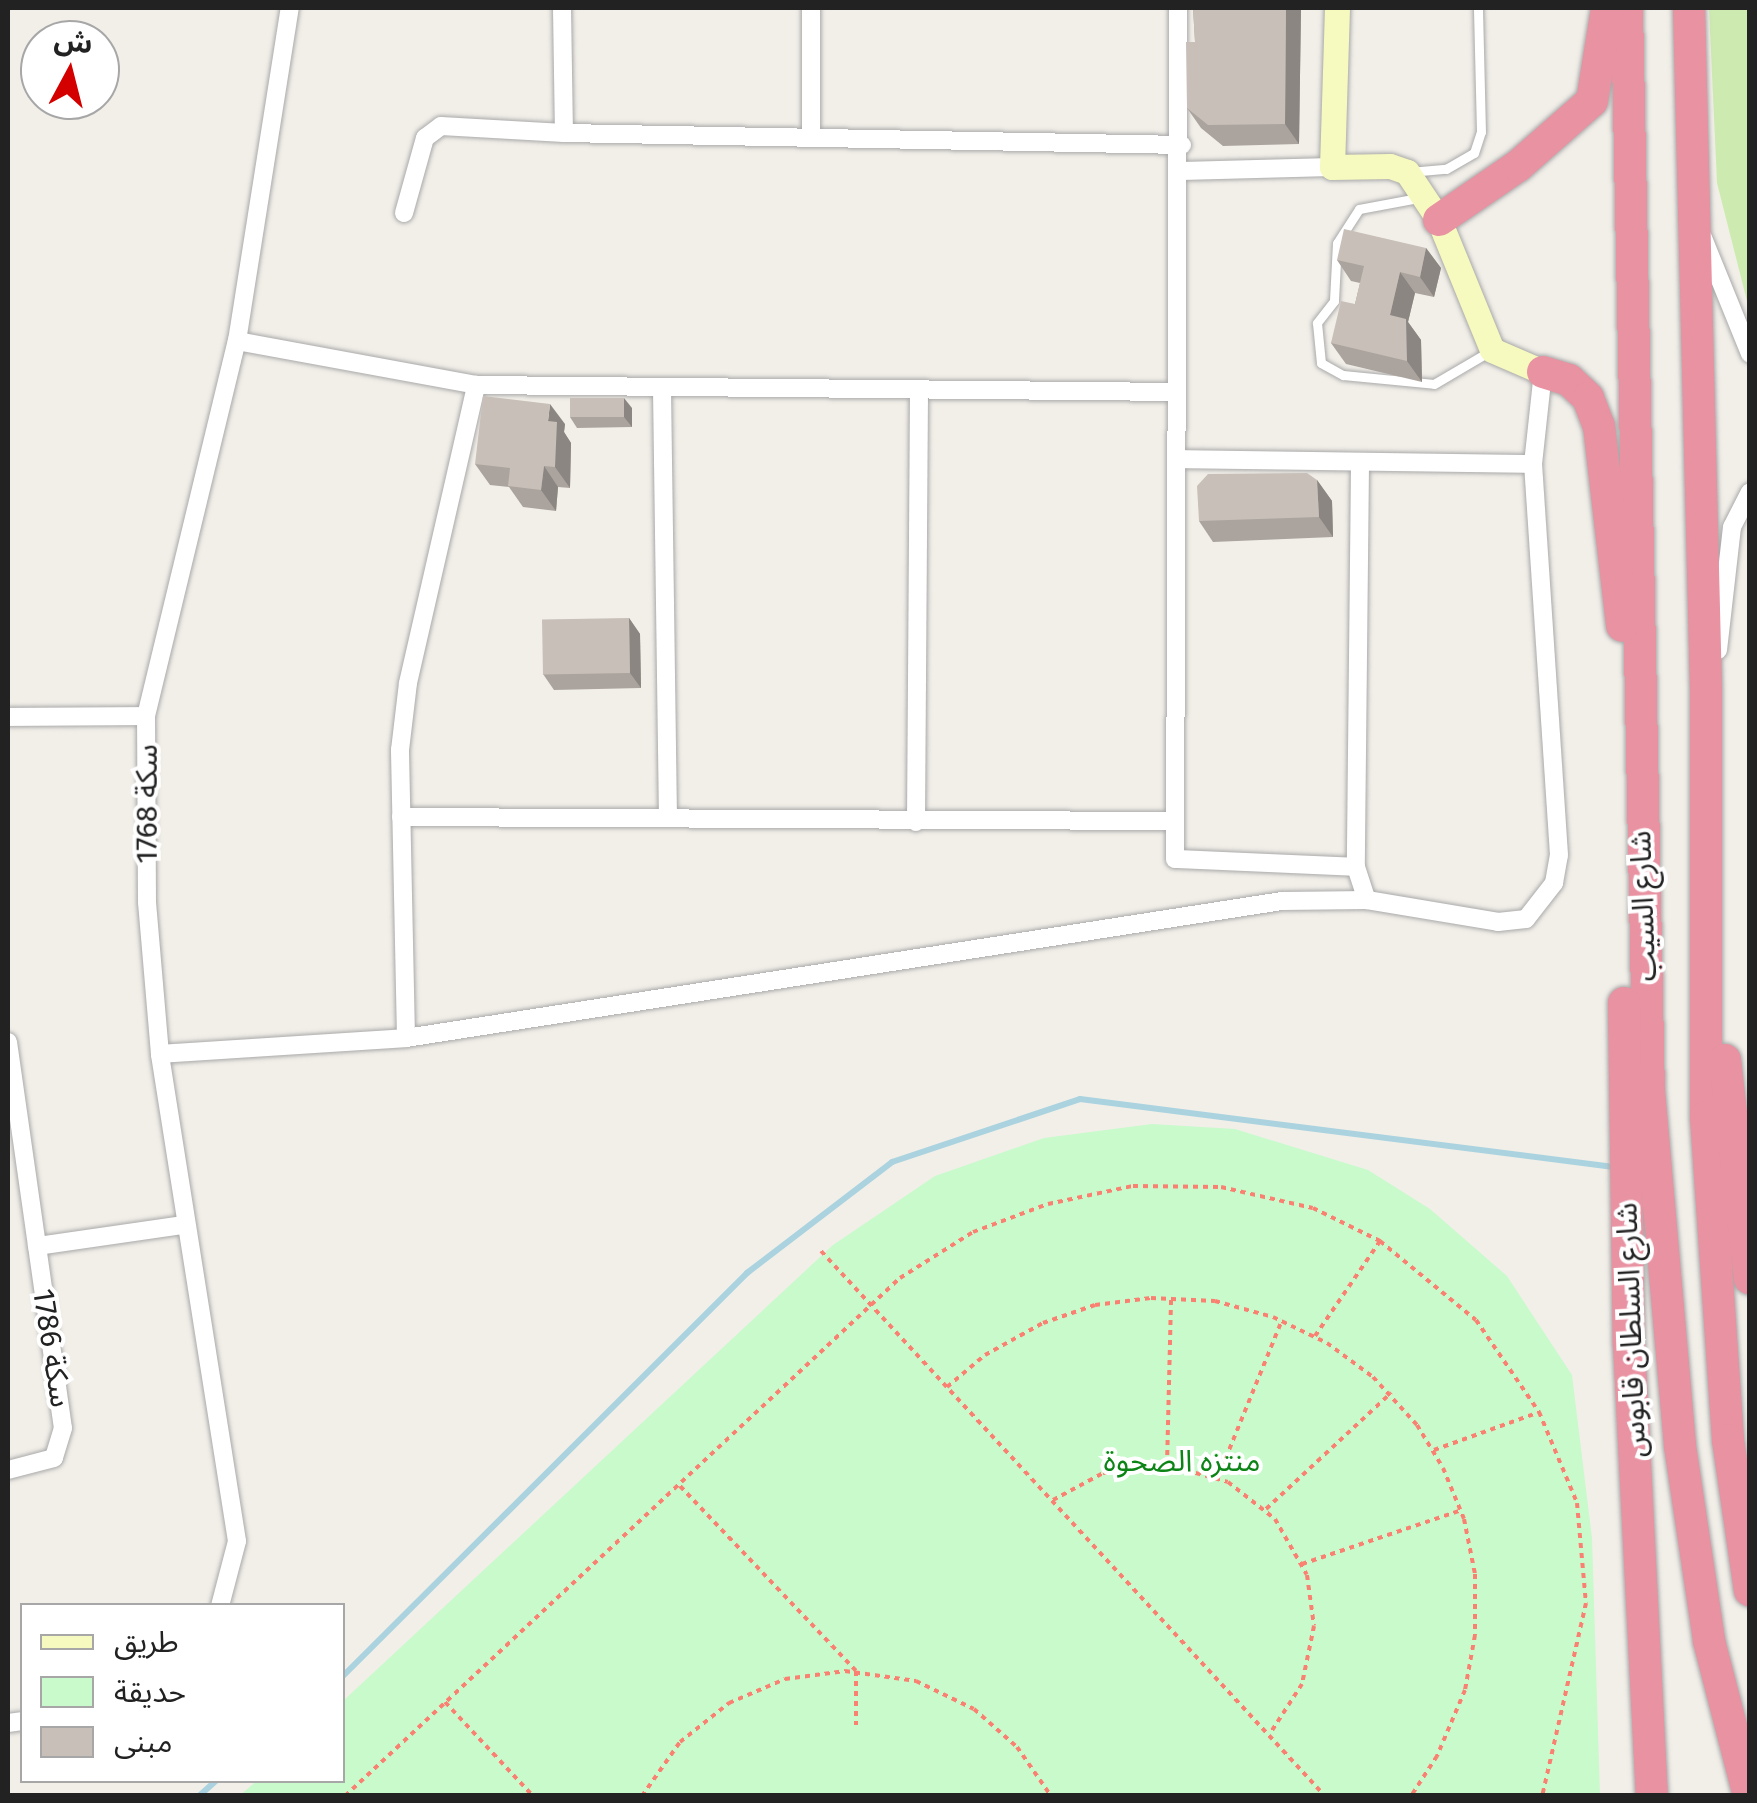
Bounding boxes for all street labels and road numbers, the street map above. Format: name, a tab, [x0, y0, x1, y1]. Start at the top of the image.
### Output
street label: سكة 1768	[129, 744, 165, 864]
street label: شارع السيب	[1622, 830, 1664, 982]
street label: شارع السلطان قابوس	[1609, 1202, 1653, 1458]
street label: سكة 1786	[25, 1286, 79, 1410]

